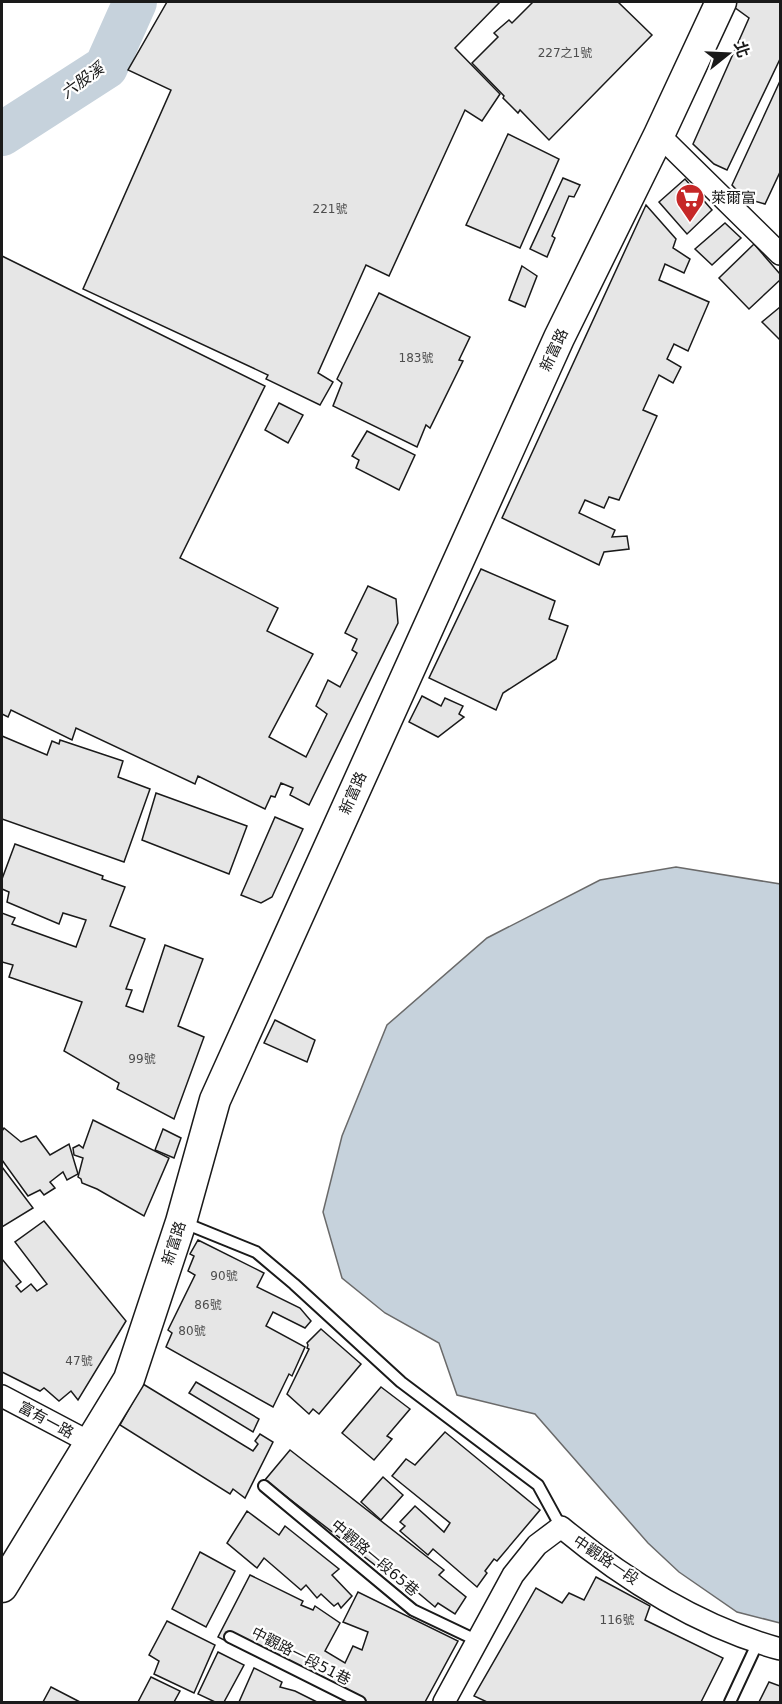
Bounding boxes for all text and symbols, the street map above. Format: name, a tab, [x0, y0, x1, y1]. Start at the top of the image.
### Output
north arrow	[698, 24, 758, 84]
text: 北	[730, 39, 753, 60]
house number: 227之1號	[538, 46, 592, 60]
water label: 六股溪	[57, 57, 109, 102]
supermarket icon: 萊爾富	[674, 182, 706, 224]
place label: 萊爾富	[711, 189, 756, 207]
house number: 221號	[313, 202, 347, 216]
street label: 新富路	[536, 326, 572, 374]
house number: 183號	[399, 351, 433, 365]
street label: 新富路	[336, 769, 370, 817]
house number: 99號	[128, 1052, 156, 1066]
street label: 新富路	[158, 1219, 190, 1267]
house number: 90號	[210, 1269, 238, 1283]
house number: 86號	[194, 1298, 222, 1312]
house number: 80號	[178, 1324, 206, 1338]
house number: 47號	[65, 1354, 93, 1368]
street label: 富有一路	[15, 1398, 77, 1442]
street label: 中觀路一段65巷	[327, 1516, 423, 1600]
street label: 中觀路一段	[570, 1532, 642, 1588]
house number: 116號	[600, 1613, 634, 1627]
street label: 中觀路一段51巷	[248, 1623, 354, 1689]

